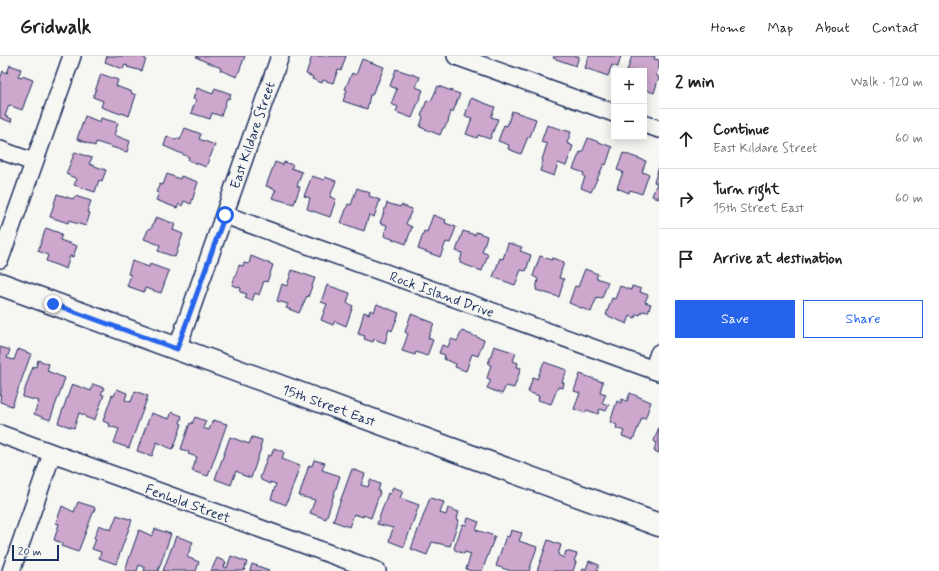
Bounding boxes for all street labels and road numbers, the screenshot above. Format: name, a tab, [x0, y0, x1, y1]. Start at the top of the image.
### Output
street label: East Kildare Street	[226, 79, 280, 191]
street label: Rock Island Drive	[387, 268, 496, 322]
street label: 15th Street East	[279, 381, 378, 431]
street label: Fenhold Street	[143, 480, 233, 528]

